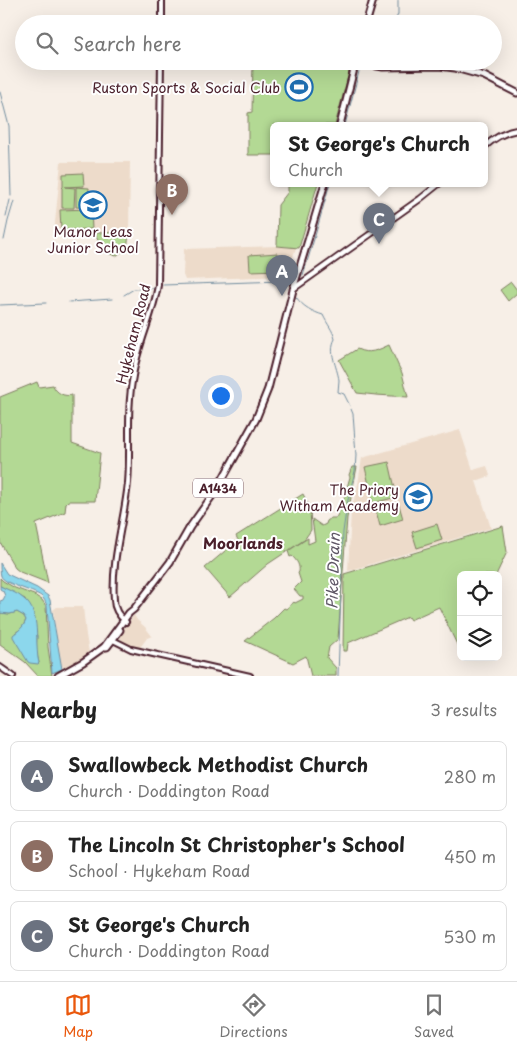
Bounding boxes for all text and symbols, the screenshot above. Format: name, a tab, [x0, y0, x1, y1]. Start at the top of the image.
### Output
search box	[15, 15, 502, 70]
icon: search	[33, 29, 61, 57]
text: Search here	[73, 29, 182, 57]
sports icon: Ruston Sports & Social Club	[284, 72, 314, 102]
place label: Ruston Sports & Social Club	[92, 77, 280, 98]
popup	[270, 122, 488, 187]
text: St George's Church	[288, 129, 470, 157]
text: Church	[288, 157, 343, 181]
pin: B	[156, 174, 188, 215]
school or university icon: Manor Leas Junior School	[78, 190, 108, 220]
pin: C	[363, 203, 395, 244]
place label: Manor Leas Junior School	[47, 221, 139, 258]
pin: A	[266, 255, 298, 296]
street label: Hykeham Road	[110, 282, 156, 386]
your location	[208, 383, 234, 409]
road number: A1434	[193, 478, 243, 498]
place label: The Priory Witham Academy	[280, 479, 399, 516]
school or university icon: The Priory Witham Academy	[403, 482, 433, 512]
district label: Moorlands	[203, 531, 283, 554]
water label: Pike Drain	[319, 532, 345, 609]
map controls	[457, 571, 502, 661]
button: locate	[457, 571, 502, 616]
button: layers	[457, 616, 502, 661]
text: Nearby	[20, 693, 97, 725]
text: 3 results	[430, 697, 497, 721]
text: Swallowbeck Methodist Church	[68, 750, 368, 778]
text: A	[31, 764, 43, 788]
text: 280 m	[444, 764, 496, 788]
text: Church · Doddington Road	[68, 778, 270, 802]
text: The Lincoln St Christopher's School	[68, 830, 405, 858]
text: B	[32, 844, 42, 868]
text: 450 m	[444, 844, 496, 868]
text: School · Hykeham Road	[68, 858, 250, 882]
text: St George's Church	[68, 910, 250, 938]
text: C	[31, 924, 43, 948]
text: 530 m	[443, 924, 496, 948]
text: Church · Doddington Road	[68, 938, 270, 962]
tab: Map	[63, 991, 93, 1042]
tab: Directions	[220, 991, 288, 1042]
tab: Saved	[414, 991, 454, 1042]

